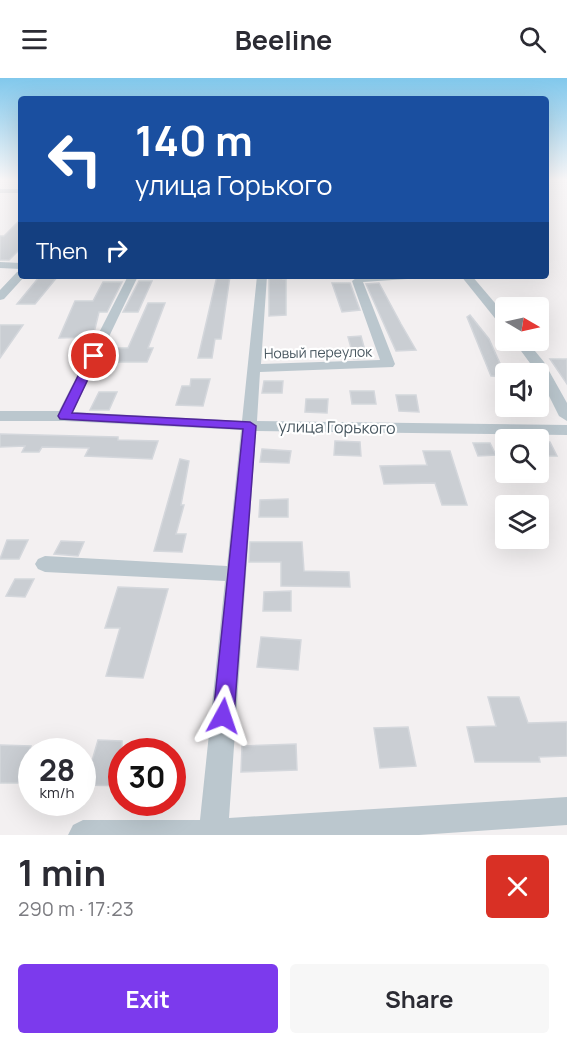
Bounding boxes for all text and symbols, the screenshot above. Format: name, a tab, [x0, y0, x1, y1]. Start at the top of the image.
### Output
text: Beeline	[235, 21, 332, 58]
icon: menu	[18, 23, 51, 56]
icon: search	[516, 23, 549, 56]
text: 140 m	[135, 111, 253, 169]
icon: left	[36, 120, 114, 198]
text: улица Горького	[135, 166, 333, 203]
icon: right	[100, 234, 133, 267]
text: Then	[36, 236, 88, 266]
north arrow	[495, 297, 549, 351]
map controls	[495, 297, 549, 549]
pin	[68, 330, 119, 381]
icon: arrive	[77, 339, 110, 372]
street label: Новый переулок	[264, 342, 373, 362]
button: sound	[495, 363, 549, 417]
street label: улица Горького	[278, 415, 396, 439]
button: search	[495, 429, 549, 483]
button: layers	[495, 495, 549, 549]
position arrow	[191, 684, 255, 748]
speed limit sign: 30	[108, 738, 186, 816]
text: 28	[39, 749, 75, 790]
text: km/h	[40, 782, 74, 803]
text: 1 min	[18, 848, 106, 897]
button: close	[486, 855, 549, 918]
text: 290 m · 17:23	[18, 895, 134, 922]
button: Exit	[18, 964, 278, 1033]
button: Share	[290, 964, 549, 1033]

